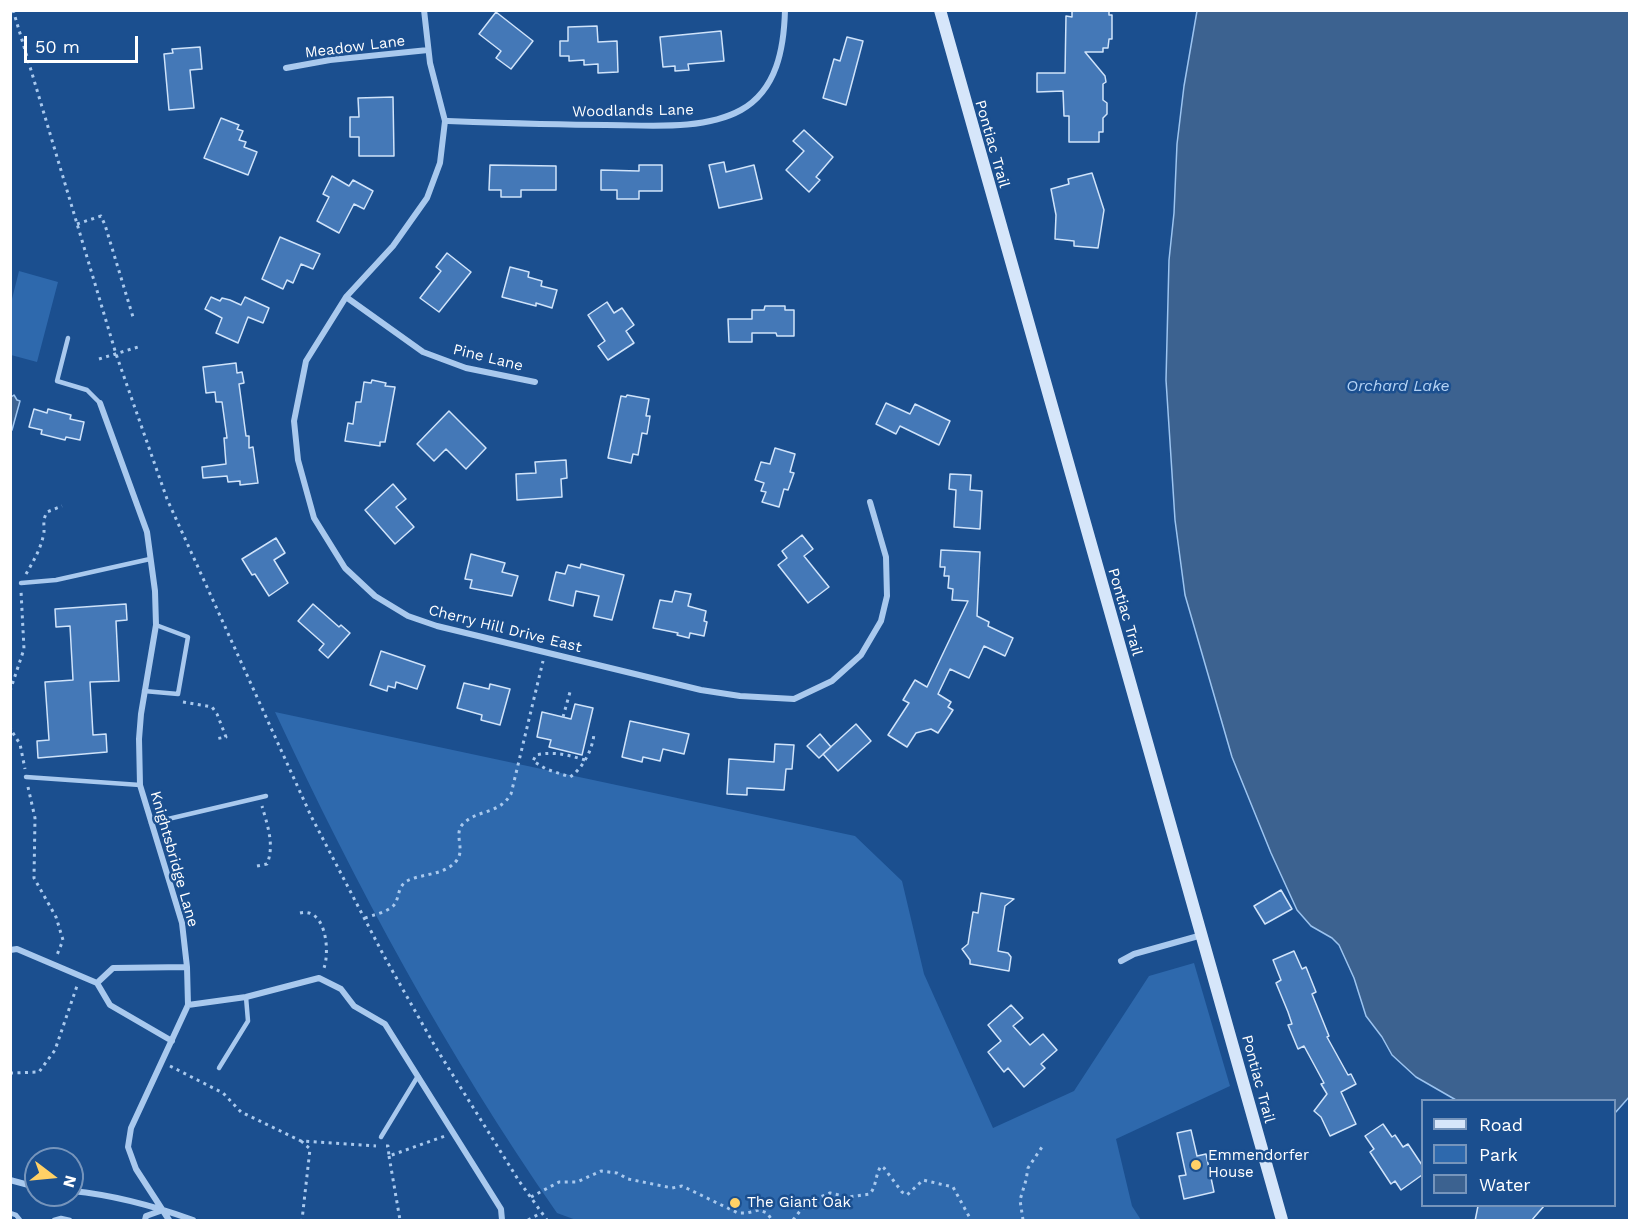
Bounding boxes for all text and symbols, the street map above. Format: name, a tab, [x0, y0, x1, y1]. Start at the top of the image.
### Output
scale bar	[27, 24, 141, 62]
street label: Meadow Lane	[304, 32, 406, 62]
text: 50 m	[35, 36, 80, 57]
street label: Pontiac Trail	[971, 98, 1013, 190]
street label: Woodlands Lane	[572, 101, 694, 121]
street label: Pine Lane	[451, 341, 525, 375]
water label: Orchard Lake	[1346, 376, 1450, 396]
street label: Pontiac Trail	[1104, 566, 1146, 658]
street label: Cherry Hill Drive East	[427, 601, 583, 657]
street label: Knightsbridge Lane	[146, 789, 202, 929]
street label: Pontiac Trail	[1238, 1033, 1278, 1125]
legend	[1421, 1099, 1616, 1207]
text: Road	[1479, 1114, 1523, 1135]
text: Park	[1479, 1144, 1518, 1165]
north arrow	[24, 1147, 84, 1207]
place label: Emmendorfer House	[1208, 1147, 1309, 1182]
marker: Emmendorfer House	[1189, 1158, 1203, 1172]
text: N	[59, 1173, 81, 1190]
text: Water	[1479, 1174, 1531, 1195]
place label: The Giant Oak	[747, 1194, 851, 1212]
marker: The Giant Oak	[728, 1196, 742, 1210]

